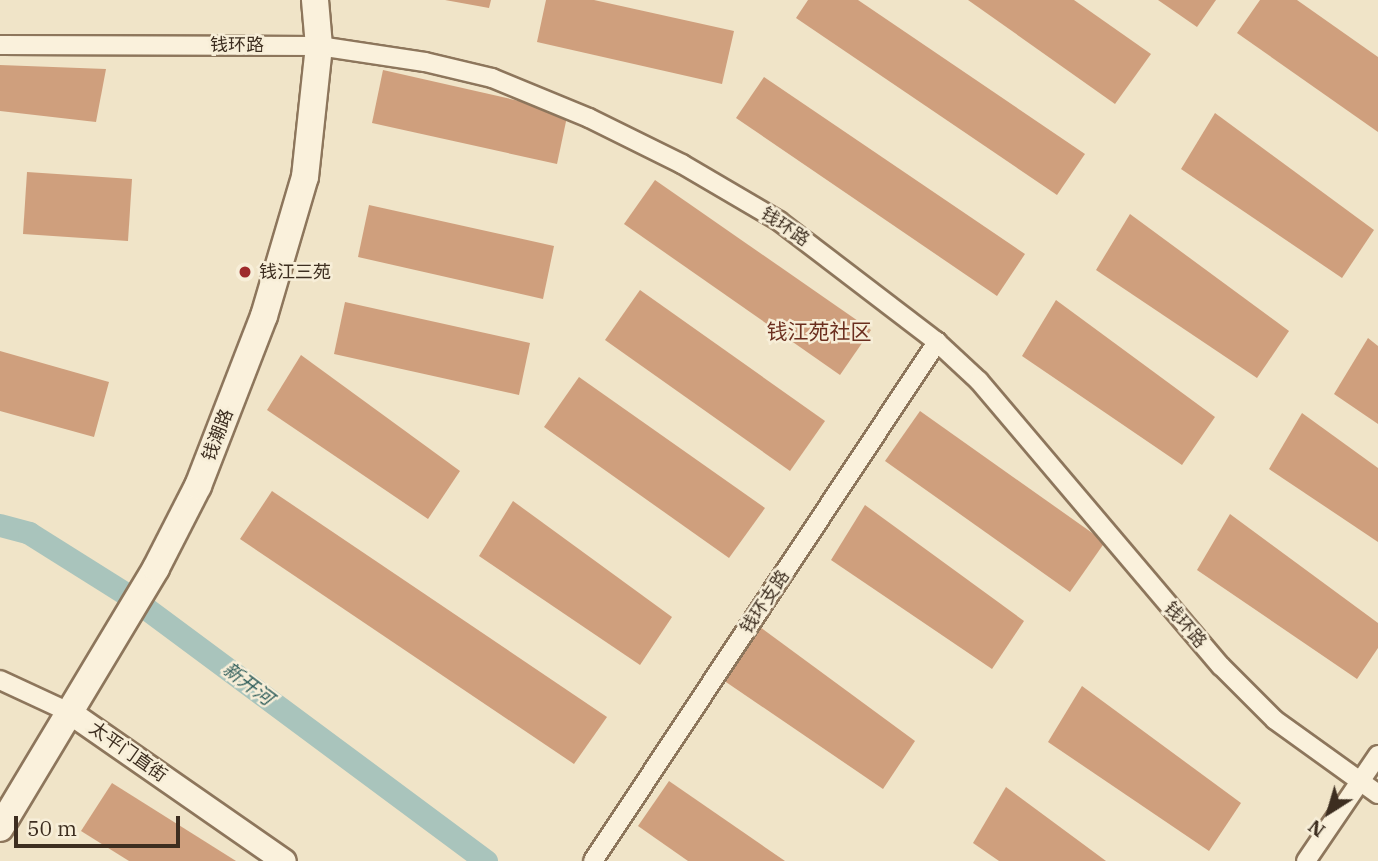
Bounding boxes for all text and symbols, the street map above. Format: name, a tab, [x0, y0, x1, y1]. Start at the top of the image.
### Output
street label: 钱环路	[210, 34, 264, 56]
street label: 钱环路	[757, 203, 813, 251]
place label: 钱江三苑	[259, 261, 331, 283]
marker: 钱江三苑	[237, 264, 253, 280]
district label: 钱江苑社区	[767, 318, 871, 344]
street label: 钱潮路	[198, 406, 238, 464]
street label: 钱环支路	[736, 566, 794, 638]
street label: 钱环路	[1159, 598, 1211, 652]
water label: 新开河	[218, 658, 278, 710]
street label: 太平门直街	[85, 717, 171, 787]
north arrow	[1294, 777, 1364, 847]
scale bar	[18, 802, 184, 846]
text: 50 m	[27, 814, 77, 842]
text: N	[1303, 815, 1330, 843]

